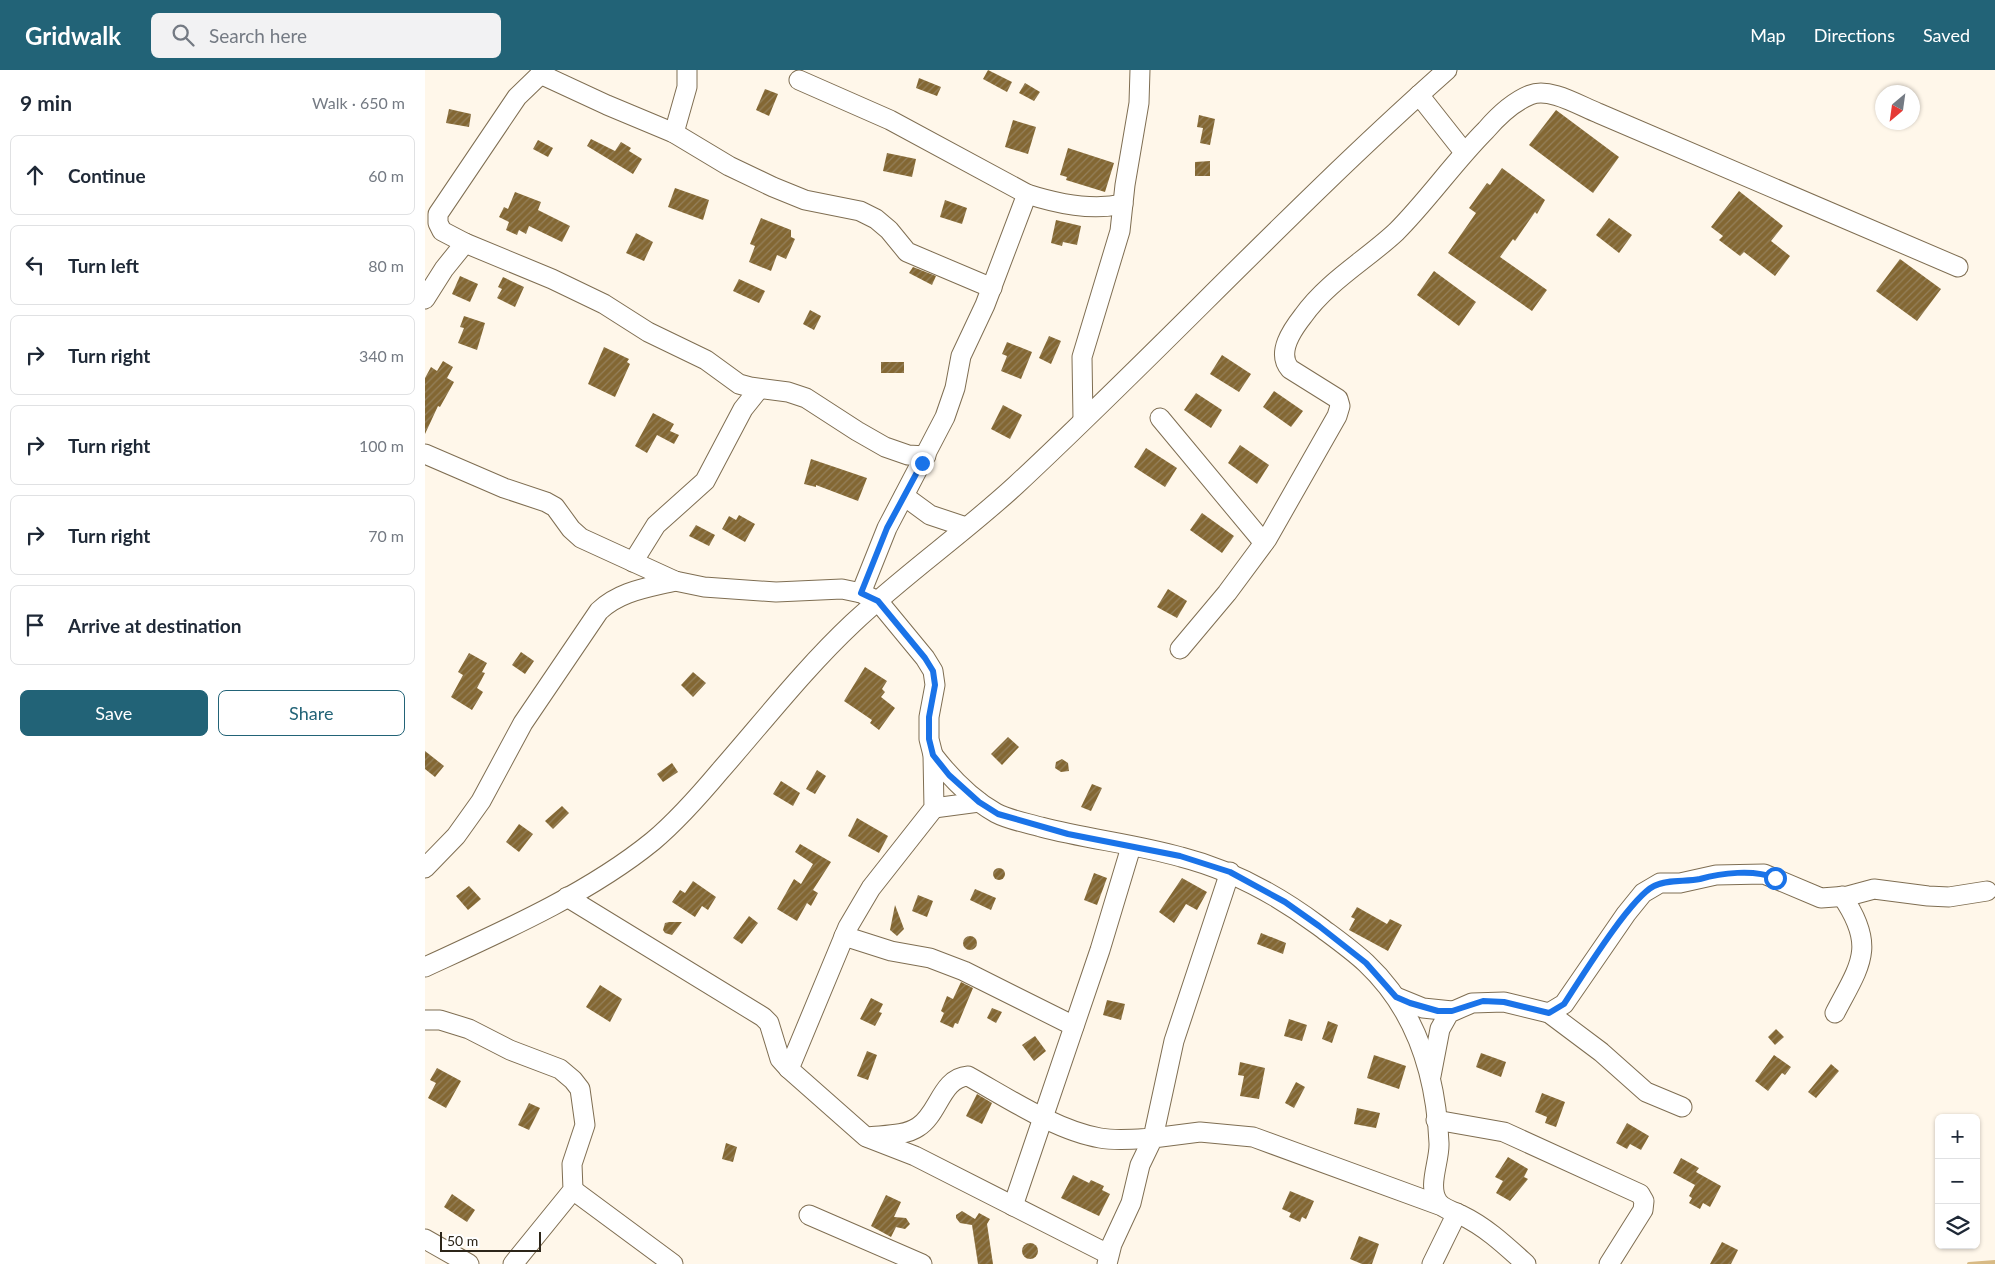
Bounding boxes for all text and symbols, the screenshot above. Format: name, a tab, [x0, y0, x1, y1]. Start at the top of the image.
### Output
search box	[151, 13, 501, 58]
text: Gridwalk	[25, 21, 121, 50]
icon: search	[169, 21, 197, 49]
text: Search here	[209, 24, 307, 47]
text: Map	[1750, 24, 1786, 46]
text: Directions	[1814, 24, 1895, 46]
text: Saved	[1923, 24, 1970, 46]
north arrow	[1875, 85, 1920, 130]
text: 9 min	[20, 90, 72, 115]
text: Walk · 650 m	[312, 93, 405, 112]
icon: ahead	[21, 161, 49, 189]
text: Continue	[68, 164, 146, 187]
text: 60 m	[368, 166, 404, 185]
icon: left	[21, 251, 49, 279]
text: Turn left	[68, 254, 139, 277]
text: 80 m	[368, 256, 404, 275]
icon: right	[21, 341, 49, 369]
text: Turn right	[68, 344, 150, 367]
text: 340 m	[359, 346, 404, 365]
icon: right	[21, 431, 49, 459]
text: Turn right	[68, 434, 150, 457]
text: 100 m	[359, 436, 404, 455]
route end	[911, 452, 934, 475]
icon: right	[21, 521, 49, 549]
text: Turn right	[68, 524, 150, 547]
text: 70 m	[368, 526, 404, 545]
icon: arrive	[21, 611, 49, 639]
text: Arrive at destination	[68, 614, 241, 637]
button: Save	[20, 690, 208, 736]
button: Share	[218, 690, 405, 736]
route start	[1764, 867, 1787, 890]
map controls	[1935, 1114, 1980, 1249]
button: +	[1935, 1114, 1980, 1159]
button: −	[1935, 1159, 1980, 1204]
button: layers	[1935, 1204, 1980, 1249]
scale bar	[440, 1229, 541, 1252]
text: 50 m	[447, 1232, 478, 1249]

